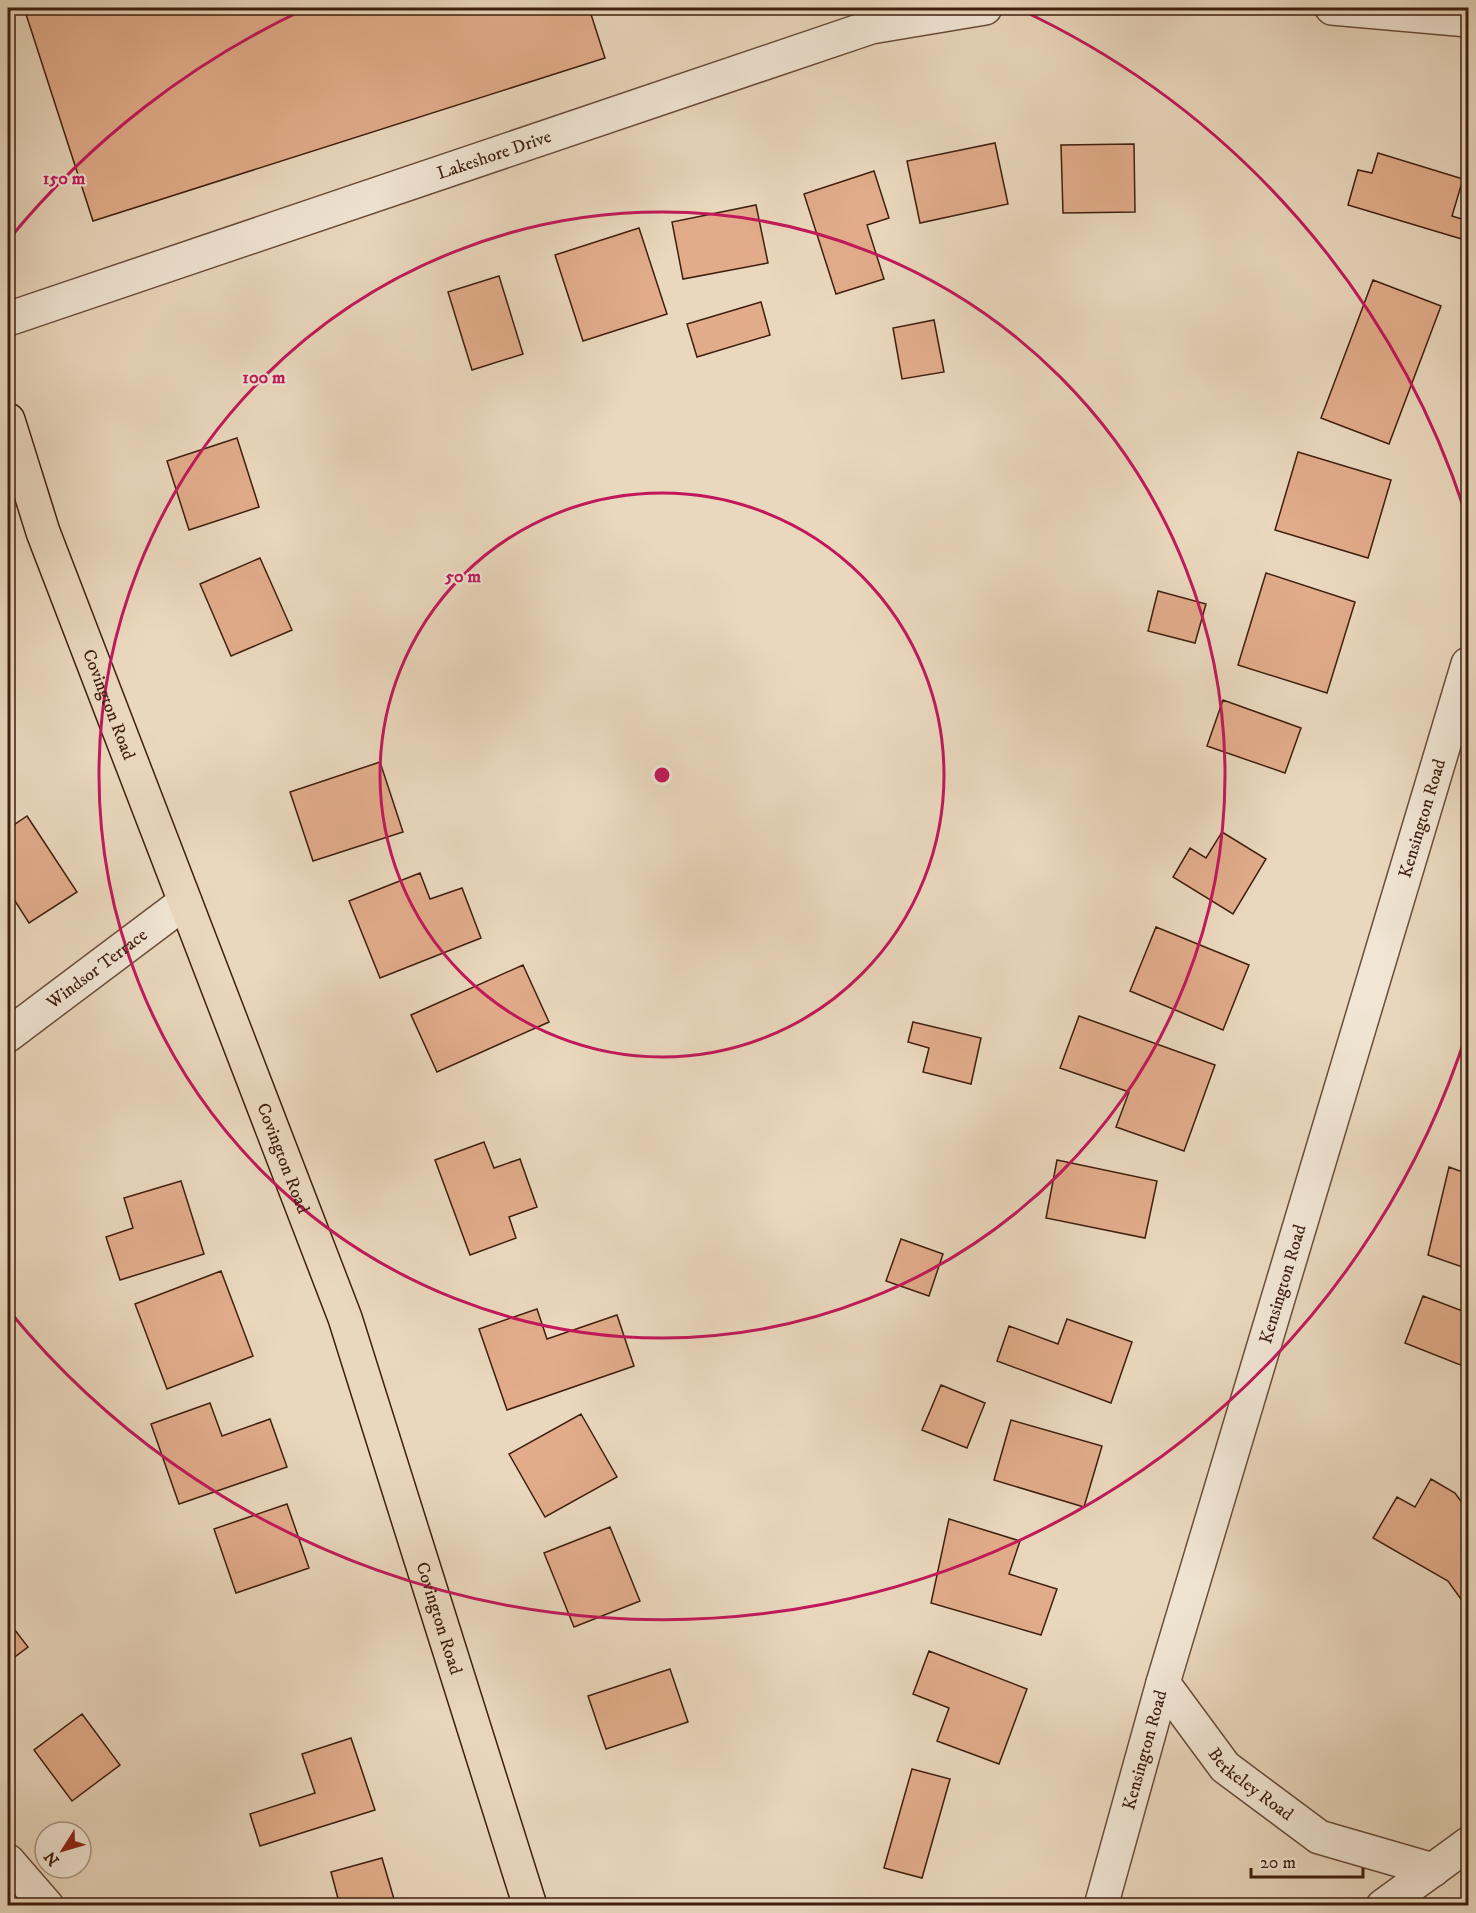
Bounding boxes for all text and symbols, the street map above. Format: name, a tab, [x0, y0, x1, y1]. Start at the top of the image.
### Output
street label: Lakeshore Drive	[434, 126, 554, 185]
text: 150 m	[43, 168, 86, 190]
text: 100 m	[242, 367, 286, 389]
text: 50 m	[444, 566, 481, 588]
street label: Covington Road	[77, 646, 139, 763]
street label: Kensington Road	[1395, 756, 1451, 881]
centre of rings	[652, 765, 672, 785]
street label: Windsor Terrace	[42, 924, 152, 1015]
street label: Covington Road	[251, 1100, 314, 1217]
street label: Kensington Road	[1255, 1222, 1312, 1346]
street label: Covington Road	[410, 1560, 466, 1677]
street label: Kensington Road	[1118, 1688, 1172, 1813]
street label: Berkeley Road	[1203, 1744, 1297, 1826]
north arrow	[33, 1820, 93, 1880]
scale bar	[1251, 1841, 1364, 1879]
text: N	[40, 1847, 64, 1870]
text: 20 m	[1260, 1852, 1296, 1874]

